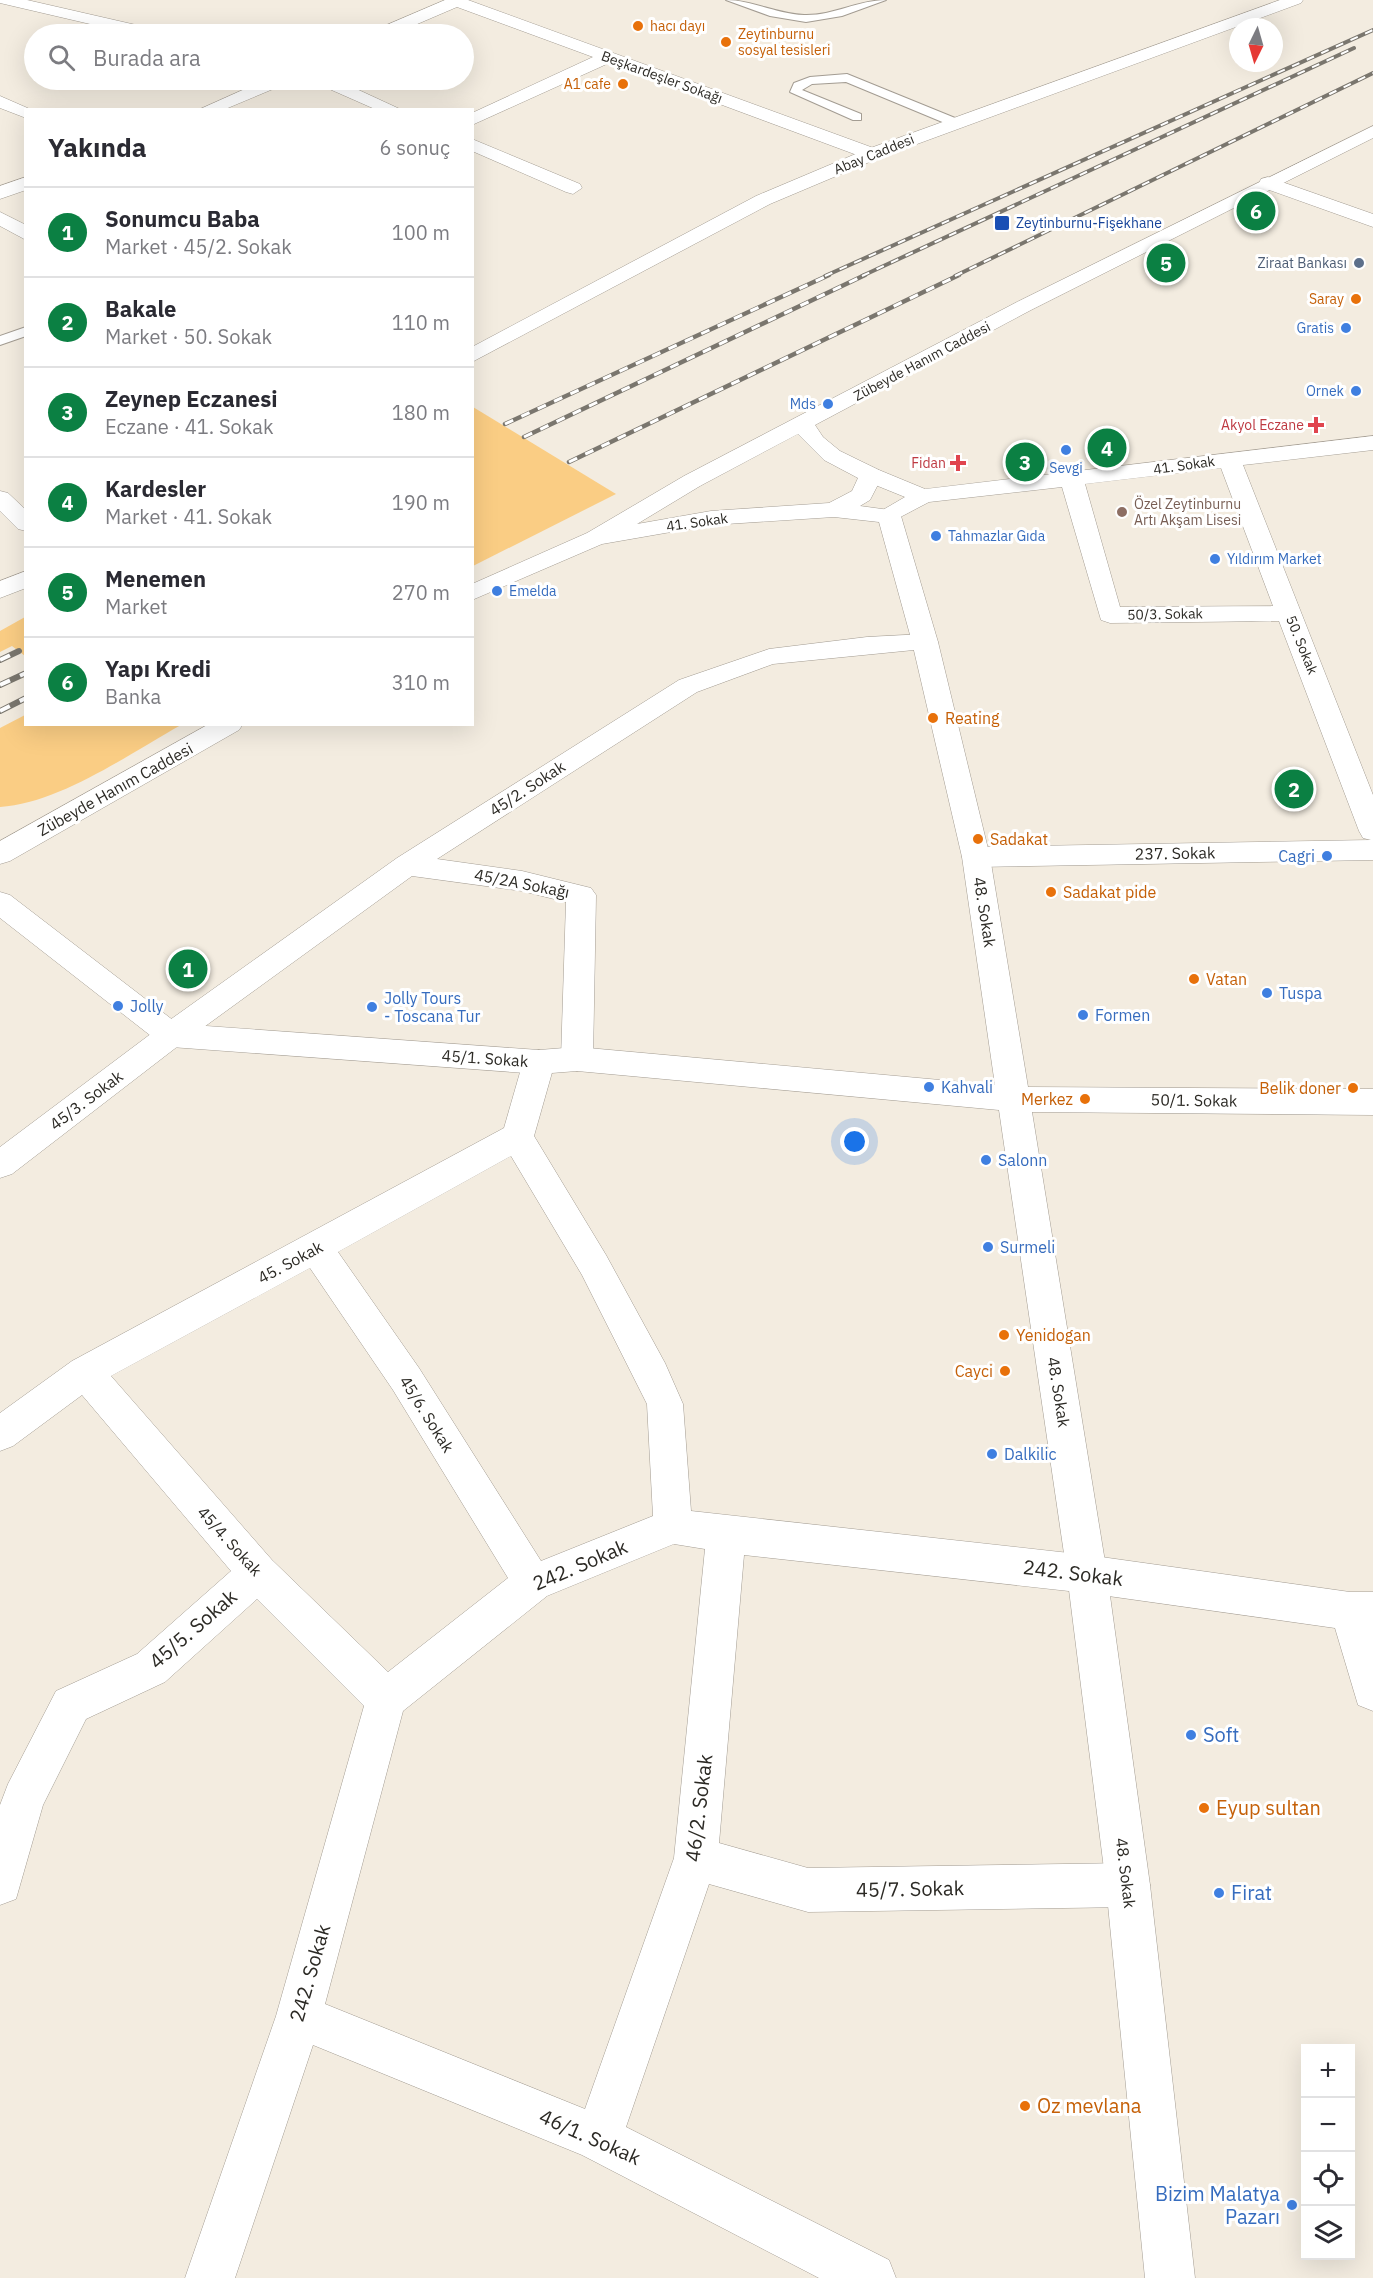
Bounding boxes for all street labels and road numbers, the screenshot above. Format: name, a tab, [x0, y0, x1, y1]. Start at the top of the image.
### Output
street label: Beşkardeşler Sokağı	[599, 47, 725, 107]
street label: Abay Caddesi	[831, 130, 917, 178]
street label: Zübeyde Hanım Caddesi	[850, 317, 994, 405]
street label: 41. Sokak	[1152, 452, 1217, 478]
street label: 41. Sokak	[665, 509, 730, 535]
street label: 50/3. Sokak	[1127, 604, 1204, 624]
street label: 50. Sokak	[1282, 613, 1322, 678]
street label: Zübeyde Hanım Caddesi	[34, 738, 196, 840]
street label: 45/2. Sokak	[485, 756, 569, 820]
street label: 237. Sokak	[1135, 842, 1216, 864]
street label: 45/2A Sokağı	[473, 864, 571, 902]
street label: 48. Sokak	[970, 875, 1001, 949]
street label: 45/1. Sokak	[441, 1045, 529, 1071]
street label: 45/3. Sokak	[45, 1066, 127, 1134]
street label: 50/1. Sokak	[1151, 1089, 1238, 1111]
street label: 45. Sokak	[254, 1236, 326, 1287]
street label: 48. Sokak	[1044, 1355, 1075, 1429]
street label: 45/6. Sokak	[396, 1372, 459, 1457]
street label: 45/4. Sokak	[194, 1502, 267, 1580]
street label: 242. Sokak	[528, 1532, 632, 1597]
street label: 242. Sokak	[1021, 1553, 1125, 1592]
street label: 45/5. Sokak	[143, 1583, 243, 1674]
street label: 46/2. Sokak	[679, 1752, 719, 1863]
street label: 48. Sokak	[1112, 1837, 1140, 1910]
street label: 45/7. Sokak	[856, 1874, 965, 1903]
street label: 242. Sokak	[283, 1920, 336, 2025]
street label: 46/1. Sokak	[535, 2102, 646, 2171]

